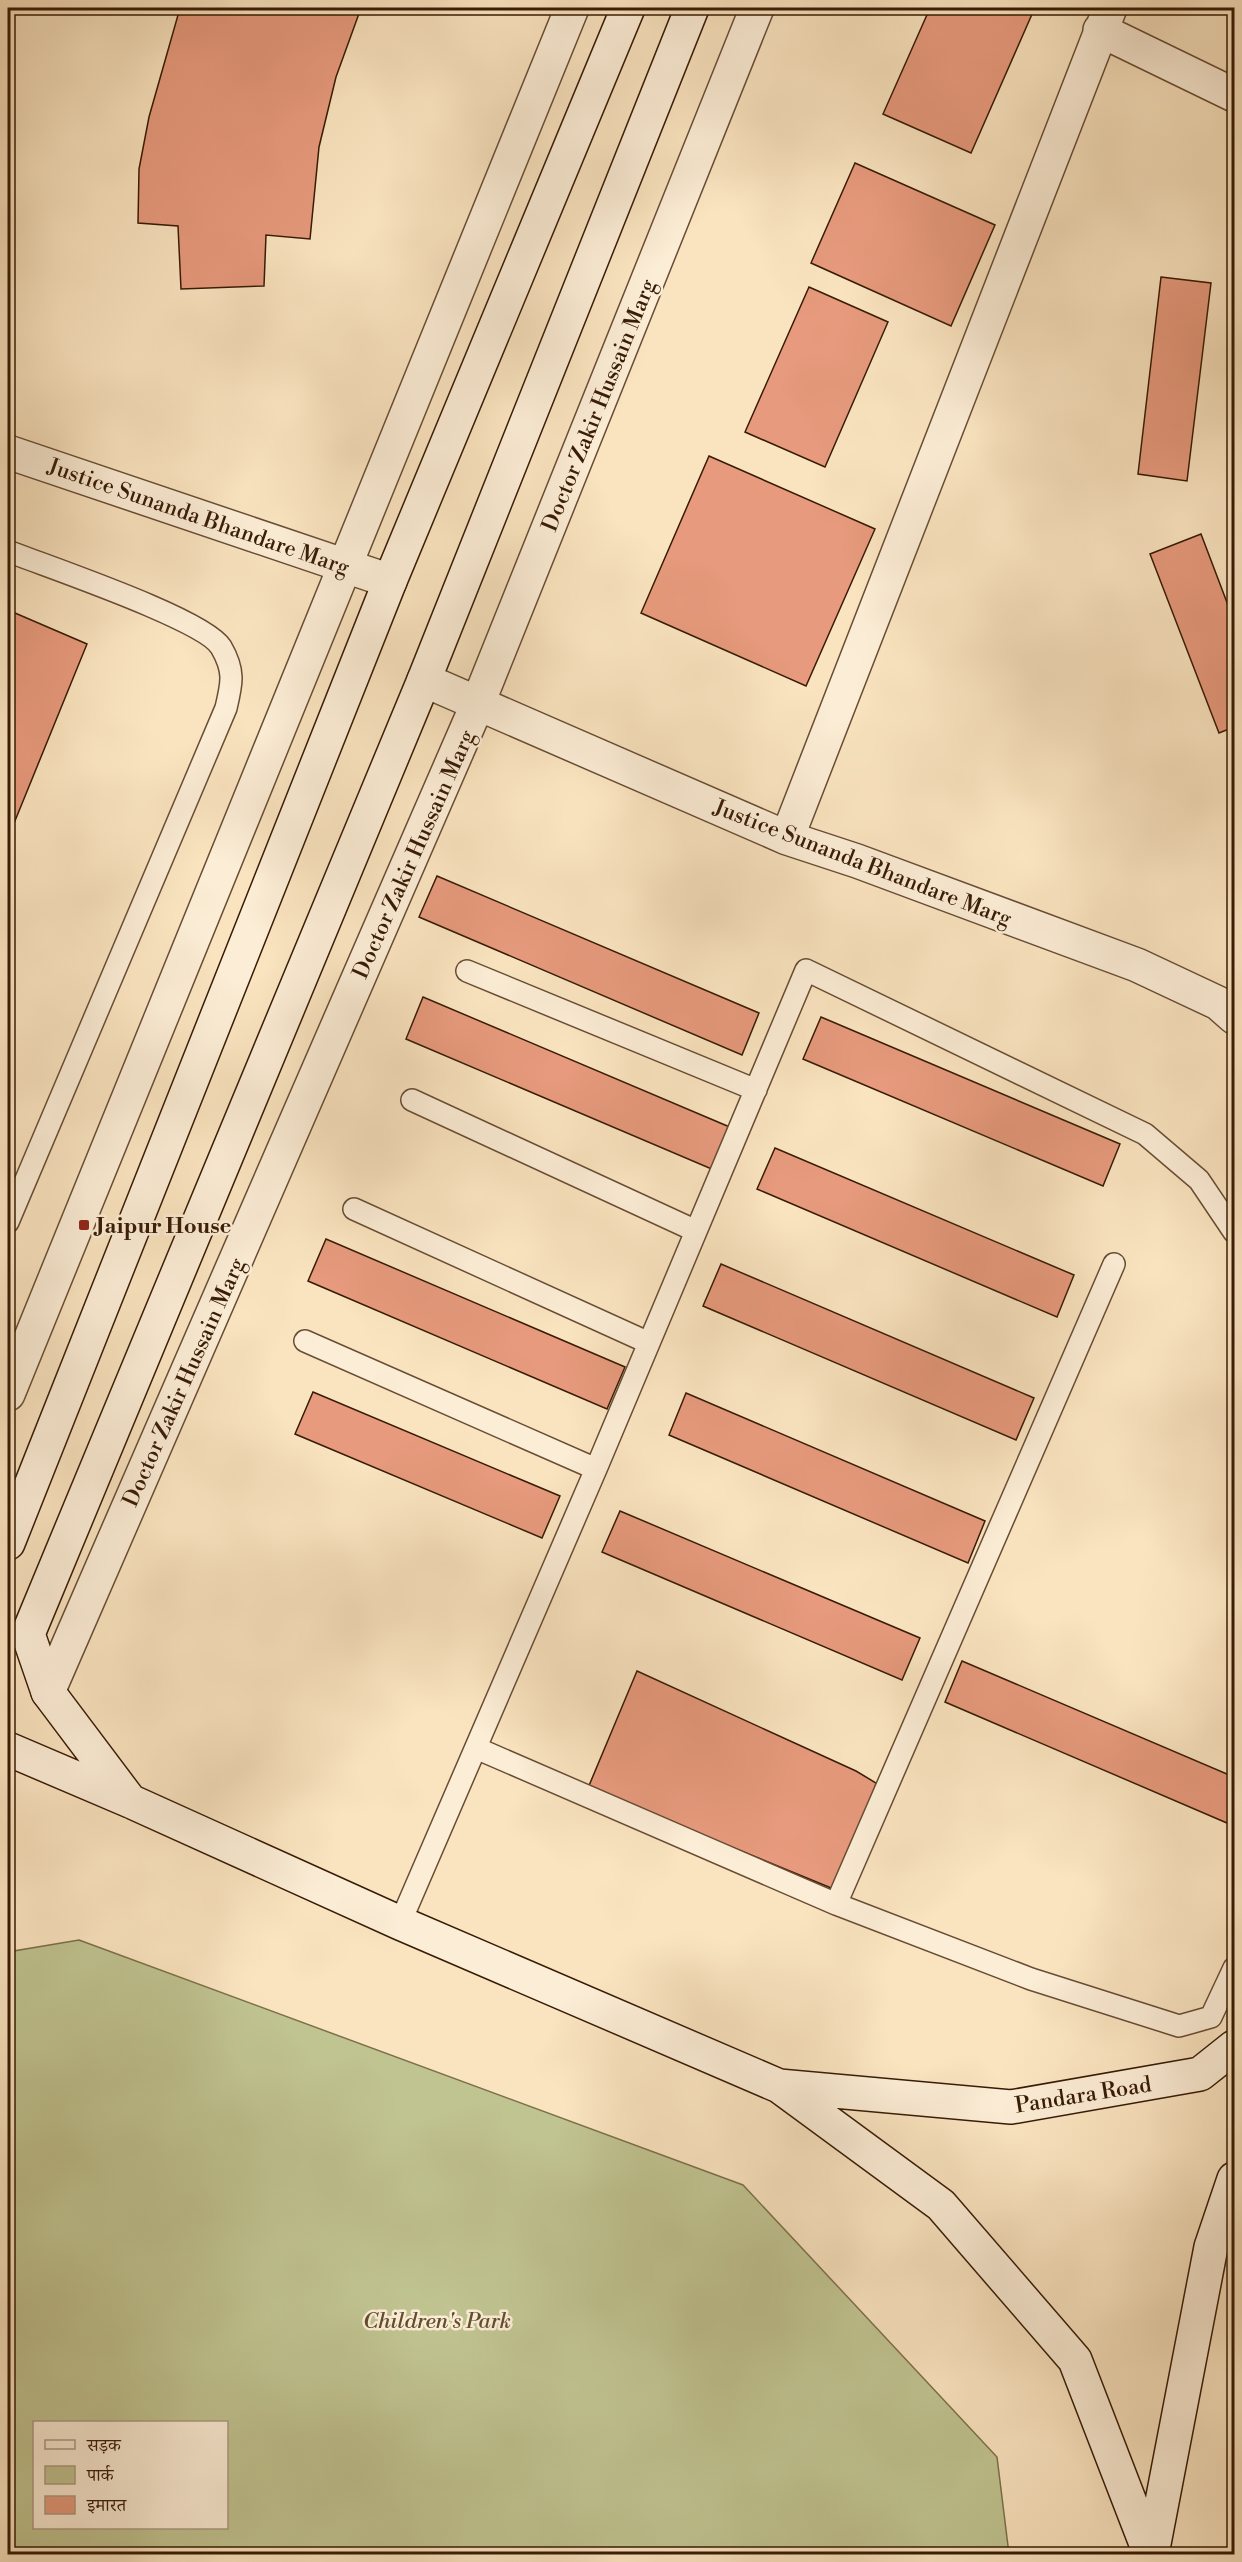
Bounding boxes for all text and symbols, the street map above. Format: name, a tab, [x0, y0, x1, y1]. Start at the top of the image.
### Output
street label: Doctor Zakir Hussain Marg	[536, 275, 663, 536]
street label: Justice Sunanda Bhandare Marg	[43, 453, 353, 582]
street label: Doctor Zakir Hussain Marg	[347, 725, 482, 983]
street label: Justice Sunanda Bhandare Marg	[709, 794, 1016, 933]
place label: Jaipur House	[93, 1213, 232, 1240]
marker: Jaipur House	[77, 1218, 91, 1232]
street label: Doctor Zakir Hussain Marg	[117, 1253, 252, 1511]
street label: Pandara Road	[1013, 2071, 1154, 2120]
park label: Children's Park	[363, 2308, 511, 2335]
legend	[33, 2421, 228, 2529]
text: सड़क	[86, 2434, 122, 2457]
text: पार्क	[86, 2464, 115, 2487]
text: इमारत	[86, 2494, 127, 2517]

